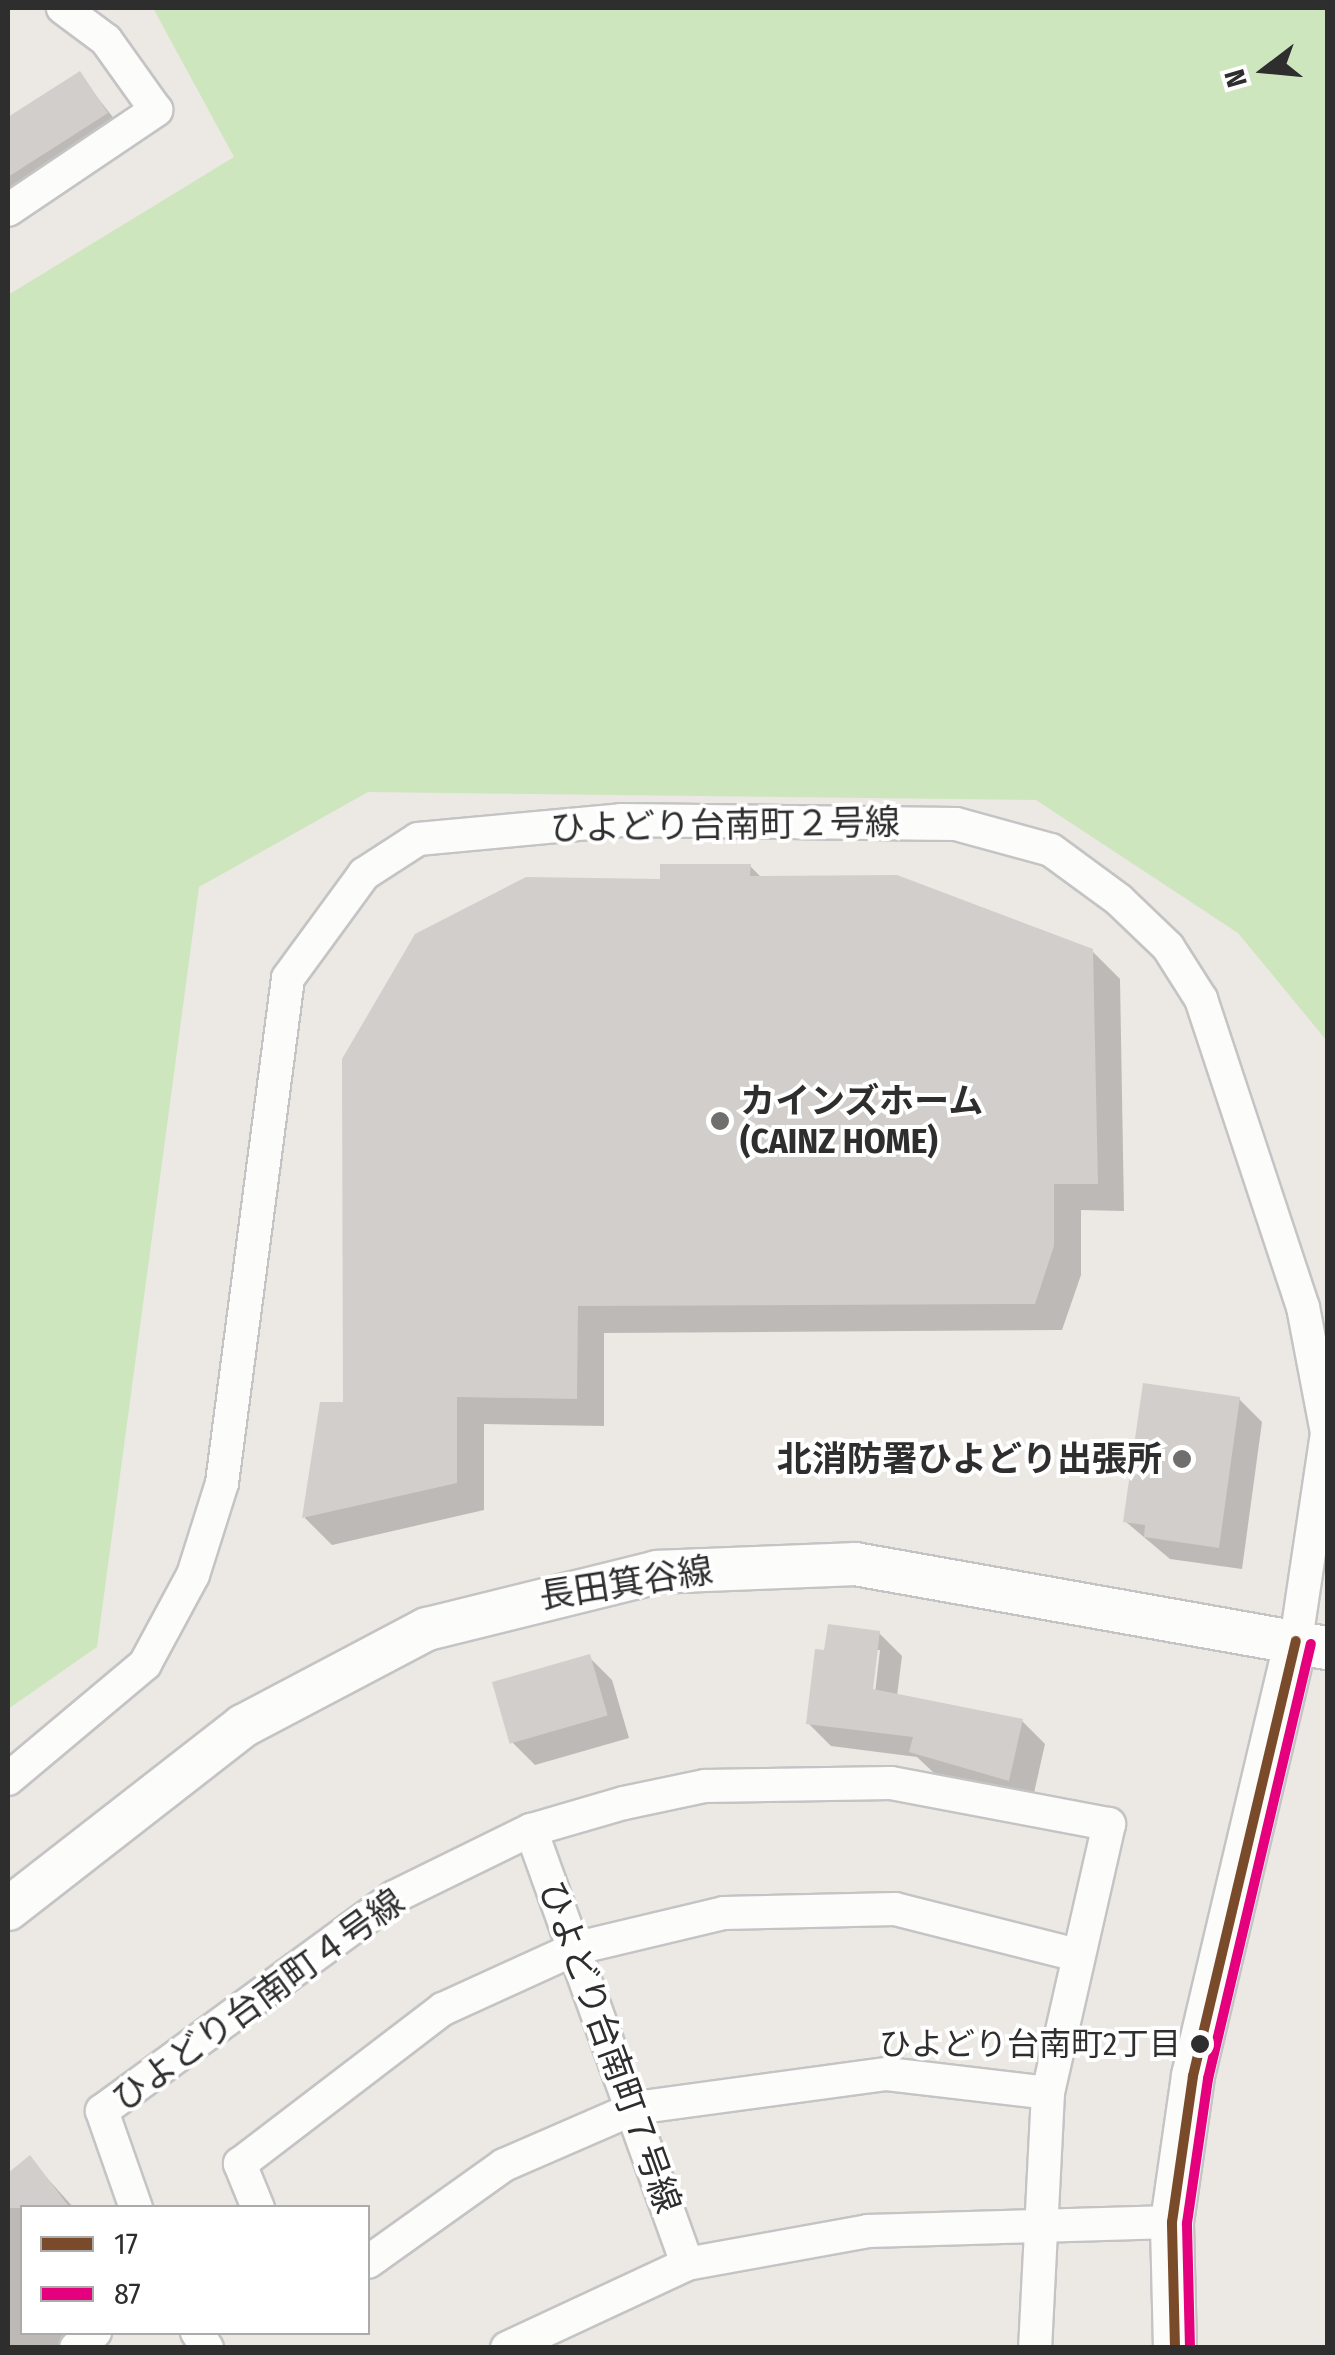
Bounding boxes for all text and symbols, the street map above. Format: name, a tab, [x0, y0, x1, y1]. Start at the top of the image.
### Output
north arrow	[1215, 20, 1315, 120]
text: N	[1218, 66, 1254, 91]
street label: ひよどり台南町２号線	[550, 801, 900, 849]
place label: カインズホーム (CAINZ HOME)	[740, 1080, 985, 1162]
marker: カインズホーム (CAINZ HOME)	[709, 1110, 731, 1132]
place label: 北消防署ひよどり出張所	[777, 1438, 1162, 1480]
marker: 北消防署ひよどり出張所	[1171, 1448, 1193, 1470]
street label: 長田箕谷線	[536, 1549, 716, 1617]
street label: ひよどり台南町７号線	[530, 1875, 690, 2219]
street label: ひよどり台南町４号線	[104, 1880, 412, 2120]
place label: ひよどり台南町2丁目	[879, 2025, 1181, 2063]
marker: ひよどり台南町2丁目	[1190, 2034, 1210, 2054]
legend	[20, 2205, 370, 2335]
text: 17	[114, 2226, 138, 2262]
text: 87	[114, 2276, 141, 2312]

